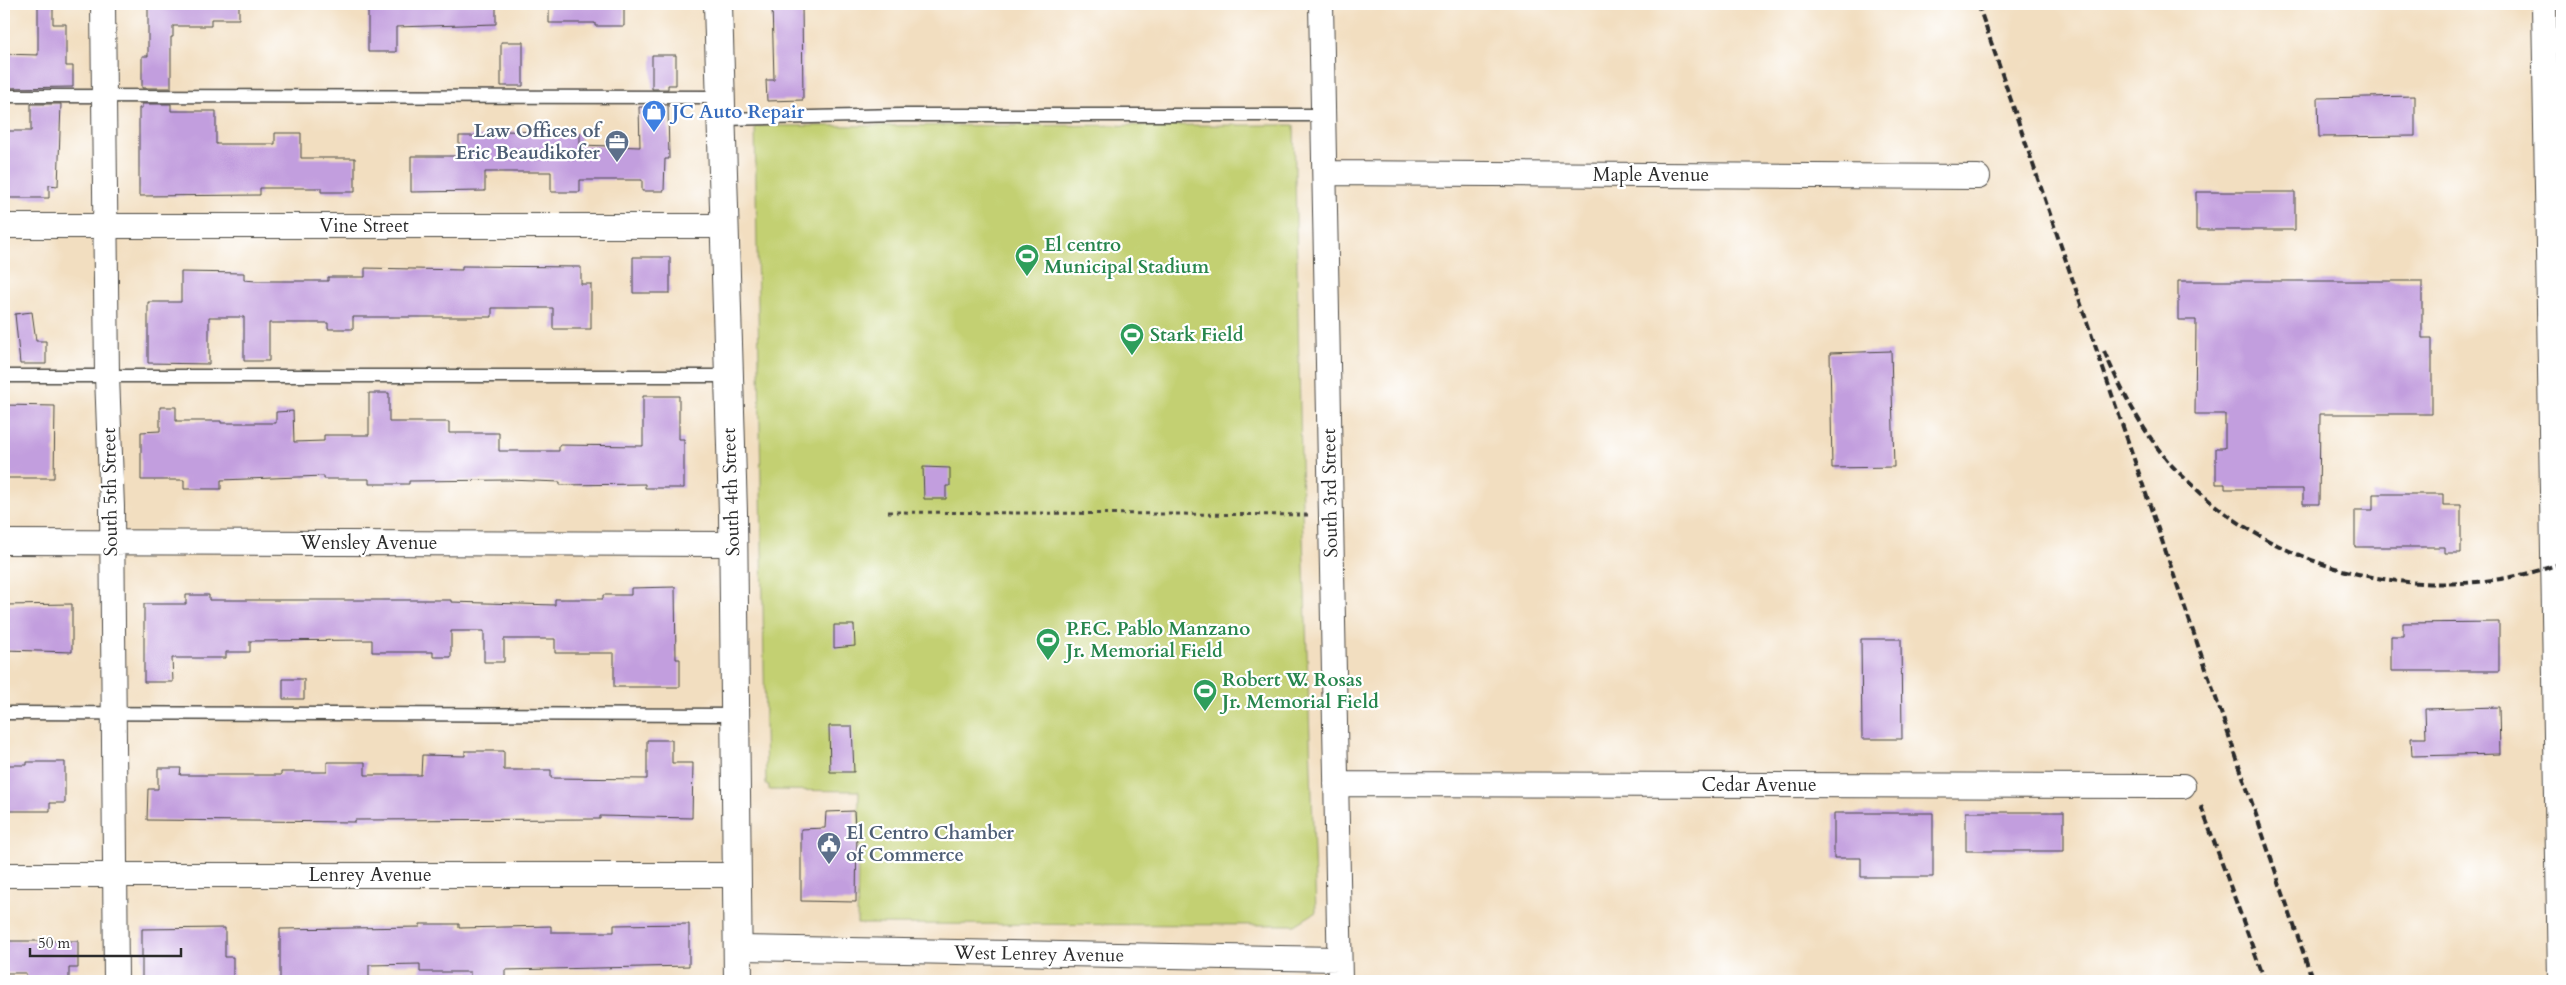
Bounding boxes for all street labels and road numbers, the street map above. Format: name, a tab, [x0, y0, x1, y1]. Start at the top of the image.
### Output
street label: Maple Avenue	[1593, 162, 1709, 188]
street label: Vine Street	[319, 213, 409, 239]
street label: South 5th Street	[96, 427, 124, 557]
street label: South 4th Street	[716, 427, 746, 557]
street label: South 3rd Street	[1316, 428, 1344, 558]
street label: Wensley Avenue	[300, 530, 437, 556]
street label: Cedar Avenue	[1701, 772, 1817, 798]
street label: Lenrey Avenue	[308, 862, 432, 888]
street label: West Lenrey Avenue	[953, 939, 1124, 968]

